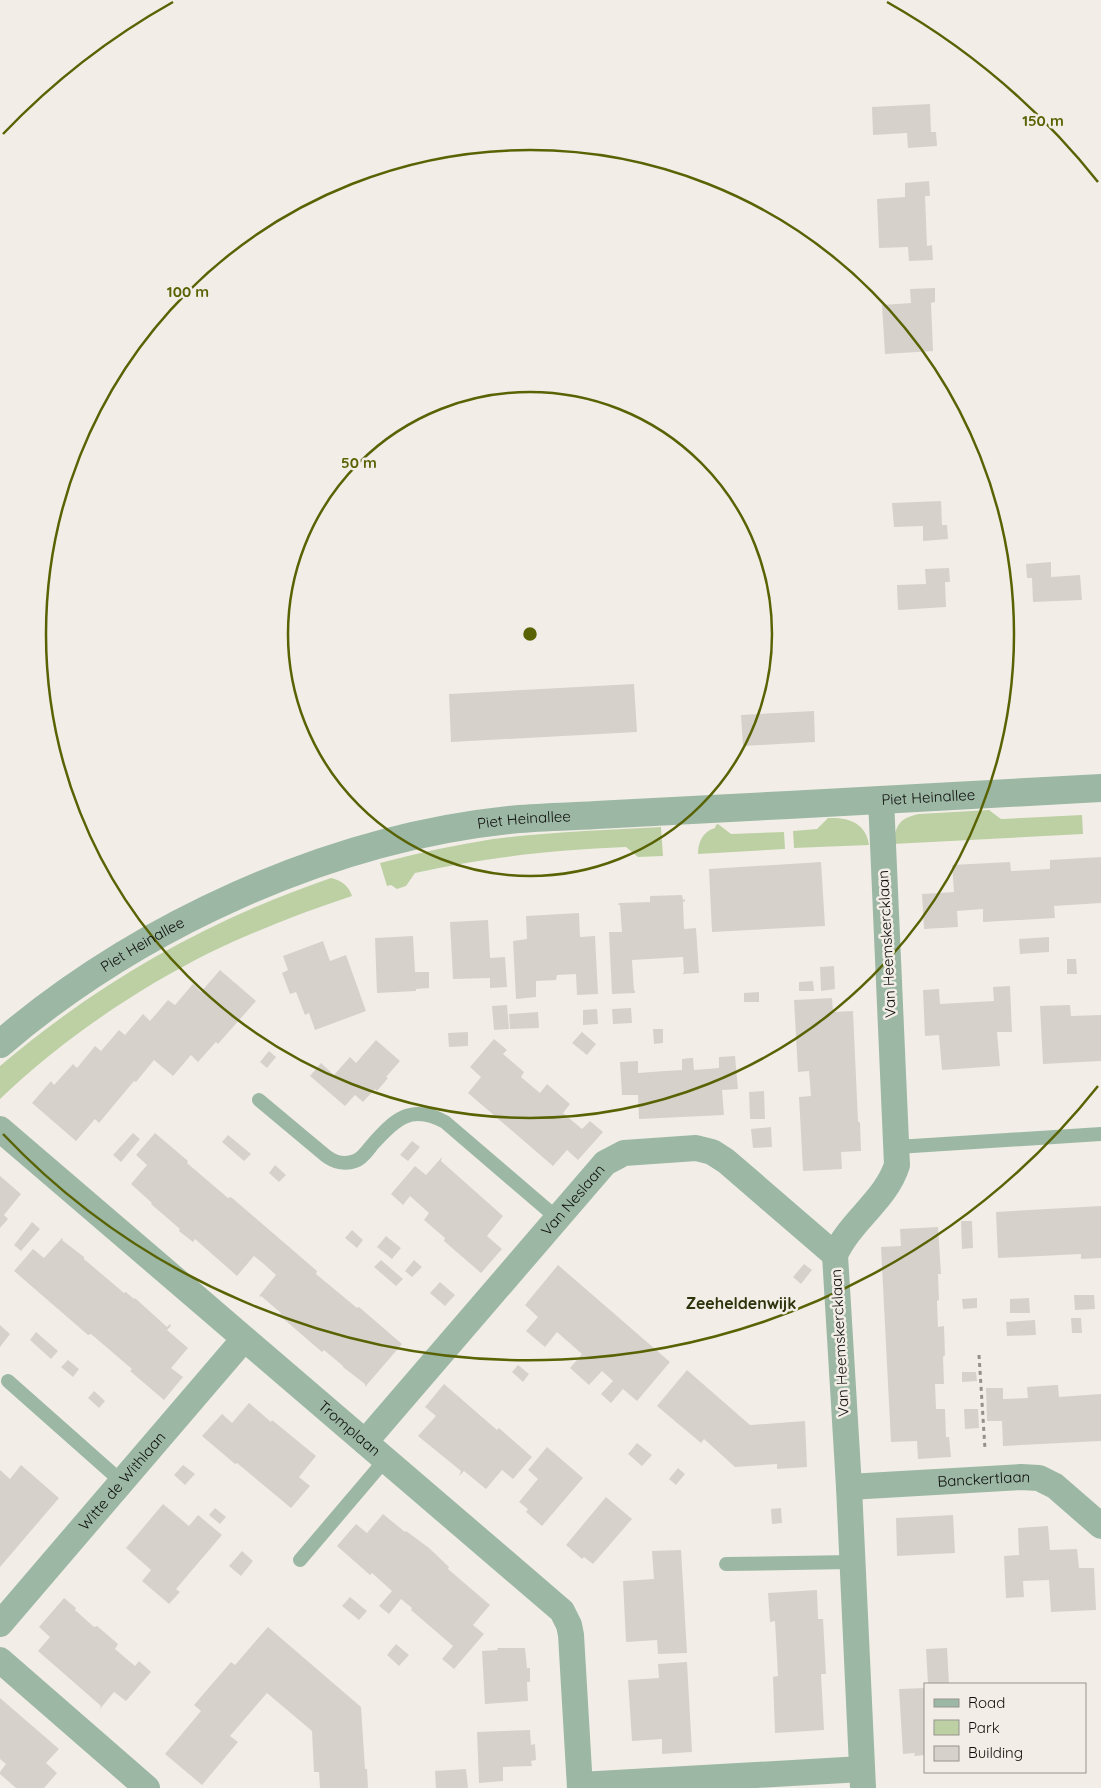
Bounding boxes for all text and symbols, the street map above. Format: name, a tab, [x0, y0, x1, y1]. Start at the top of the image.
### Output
text: 150 m	[1022, 111, 1064, 130]
text: 100 m	[167, 282, 209, 301]
text: 50 m	[341, 453, 377, 472]
centre of rings	[521, 625, 539, 643]
street label: Piet Heinallee	[881, 785, 976, 809]
street label: Piet Heinallee	[476, 806, 571, 833]
street label: Van Heemskercklaan	[873, 870, 900, 1018]
street label: Piet Heinallee	[97, 913, 187, 976]
street label: Van Neslaan	[537, 1160, 609, 1240]
street label: Van Heemskercklaan	[826, 1269, 853, 1417]
district label: Zeeheldenwijk	[686, 1293, 796, 1313]
street label: Tromplaan	[314, 1396, 385, 1460]
street label: Witte de Withlaan	[74, 1428, 169, 1534]
street label: Banckertlaan	[937, 1467, 1031, 1491]
legend	[924, 1683, 1086, 1773]
text: Road	[968, 1693, 1005, 1712]
text: Park	[968, 1718, 1000, 1737]
text: Building	[968, 1743, 1023, 1762]

